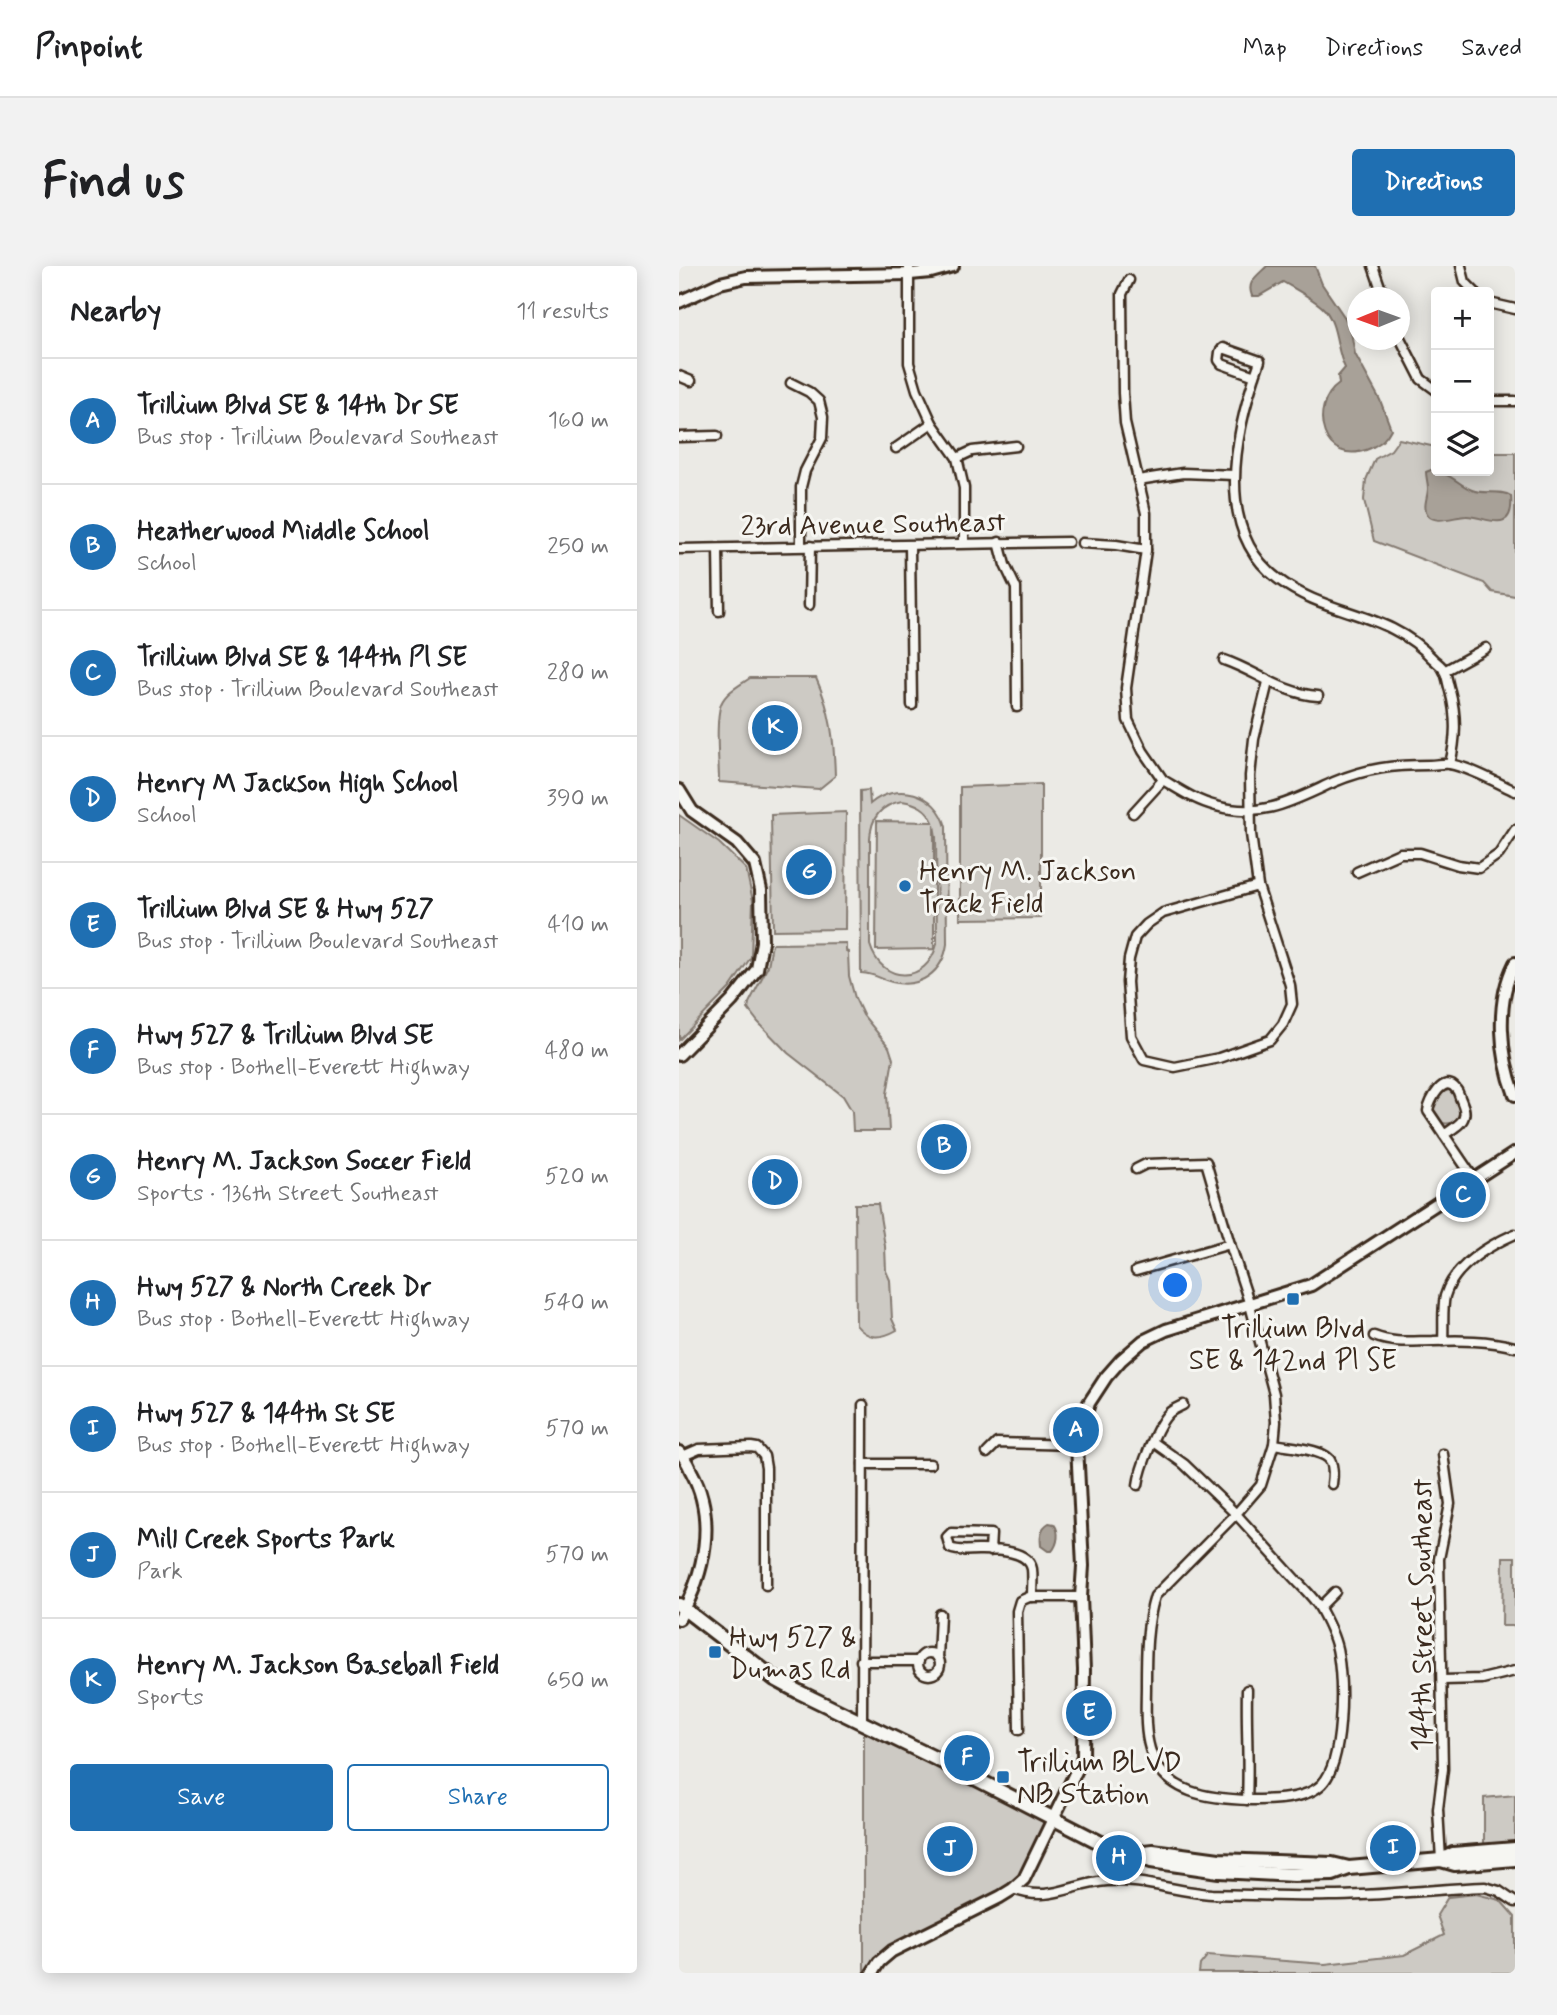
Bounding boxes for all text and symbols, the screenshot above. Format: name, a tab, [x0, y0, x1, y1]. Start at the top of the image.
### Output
text: Pinpoint	[35, 26, 143, 70]
text: Map	[1243, 33, 1287, 64]
text: Directions	[1325, 33, 1423, 64]
text: Saved	[1461, 33, 1522, 64]
button: Directions	[1352, 149, 1515, 216]
text: Find us	[42, 150, 185, 215]
north arrow	[1347, 287, 1410, 350]
map controls	[1431, 287, 1494, 476]
button: +	[1431, 287, 1494, 350]
text: Nearby	[70, 292, 161, 331]
text: 11 results	[516, 297, 609, 327]
button: −	[1431, 350, 1494, 413]
text: Trillium Blvd SE & 14th Dr SE	[137, 389, 459, 423]
text: A	[85, 406, 101, 436]
text: 160 m	[548, 406, 609, 436]
button: layers	[1431, 413, 1494, 476]
text: Bus stop · Trillium Boulevard Southeast	[137, 423, 498, 453]
street label: 23rd Avenue Southeast	[740, 505, 1006, 546]
text: Heatherwood Middle School	[137, 515, 430, 549]
text: B	[86, 532, 100, 562]
text: 250 m	[547, 532, 609, 562]
text: School	[137, 549, 197, 579]
text: Trillium Blvd SE & 144th Pl SE	[137, 641, 467, 675]
text: C	[85, 658, 101, 688]
text: 280 m	[547, 658, 609, 688]
text: Bus stop · Trillium Boulevard Southeast	[137, 675, 498, 705]
pin: K	[752, 702, 798, 754]
text: Henry M Jackson High School	[137, 767, 459, 801]
text: D	[85, 784, 101, 814]
text: 390 m	[547, 784, 609, 814]
text: School	[137, 801, 197, 831]
pin: G	[786, 846, 832, 898]
place label: Henry M. Jackson Track Field	[919, 854, 1136, 923]
marker: Henry M. Jackson Track Field	[897, 878, 913, 894]
text: Trillium Blvd SE & Hwy 527	[137, 893, 434, 927]
text: E	[86, 910, 100, 940]
text: 410 m	[547, 910, 609, 940]
text: Bus stop · Trillium Boulevard Southeast	[137, 927, 498, 957]
text: Hwy 527 & Trillium Blvd SE	[137, 1019, 434, 1053]
text: F	[87, 1036, 99, 1066]
text: 480 m	[545, 1036, 609, 1066]
text: Bus stop · Bothell-Everett Highway	[137, 1053, 470, 1083]
pin: B	[921, 1121, 967, 1173]
text: Henry M. Jackson Soccer Field	[137, 1145, 471, 1179]
pin: D	[752, 1156, 798, 1208]
text: G	[85, 1162, 101, 1192]
text: 520 m	[545, 1162, 609, 1192]
pin: C	[1440, 1169, 1486, 1221]
text: Sports · 136th Street Southeast	[137, 1179, 439, 1209]
your location	[1158, 1268, 1192, 1302]
text: Hwy 527 & North Creek Dr	[137, 1271, 431, 1305]
text: H	[85, 1288, 101, 1318]
text: 540 m	[543, 1288, 609, 1318]
marker: Trillium Blvd SE & 142nd Pl SE	[1285, 1291, 1301, 1307]
text: Bus stop · Bothell-Everett Highway	[137, 1305, 470, 1335]
place label: Trillium Blvd SE & 142nd Pl SE	[1189, 1311, 1397, 1380]
text: Hwy 527 & 144th St SE	[137, 1397, 395, 1431]
pin: A	[1053, 1404, 1099, 1456]
text: I	[87, 1414, 99, 1444]
text: 570 m	[545, 1414, 609, 1444]
text: Bus stop · Bothell-Everett Highway	[137, 1431, 470, 1461]
street label: 144th Street Southeast	[1405, 1478, 1442, 1752]
text: Mill Creek Sports Park	[137, 1523, 395, 1557]
text: J	[86, 1540, 100, 1570]
text: 570 m	[545, 1540, 609, 1570]
text: Park	[137, 1557, 183, 1587]
place label: Hwy 527 & Dumas Rd	[729, 1620, 857, 1689]
marker: Hwy 527 & Dumas Rd	[707, 1644, 723, 1660]
text: Henry M. Jackson Baseball Field	[137, 1649, 499, 1683]
text: K	[85, 1666, 101, 1696]
text: 650 m	[547, 1666, 609, 1696]
text: Sports	[137, 1683, 204, 1713]
pin: E	[1066, 1687, 1112, 1739]
pin: F	[944, 1732, 990, 1784]
place label: Trillium BLVD NB Station	[1017, 1745, 1182, 1814]
button: Save	[70, 1764, 333, 1831]
button: Share	[347, 1764, 609, 1831]
marker: Trillium BLVD NB Station	[995, 1769, 1011, 1785]
pin: I	[1370, 1822, 1416, 1874]
pin: J	[927, 1823, 973, 1875]
pin: H	[1096, 1832, 1142, 1884]

